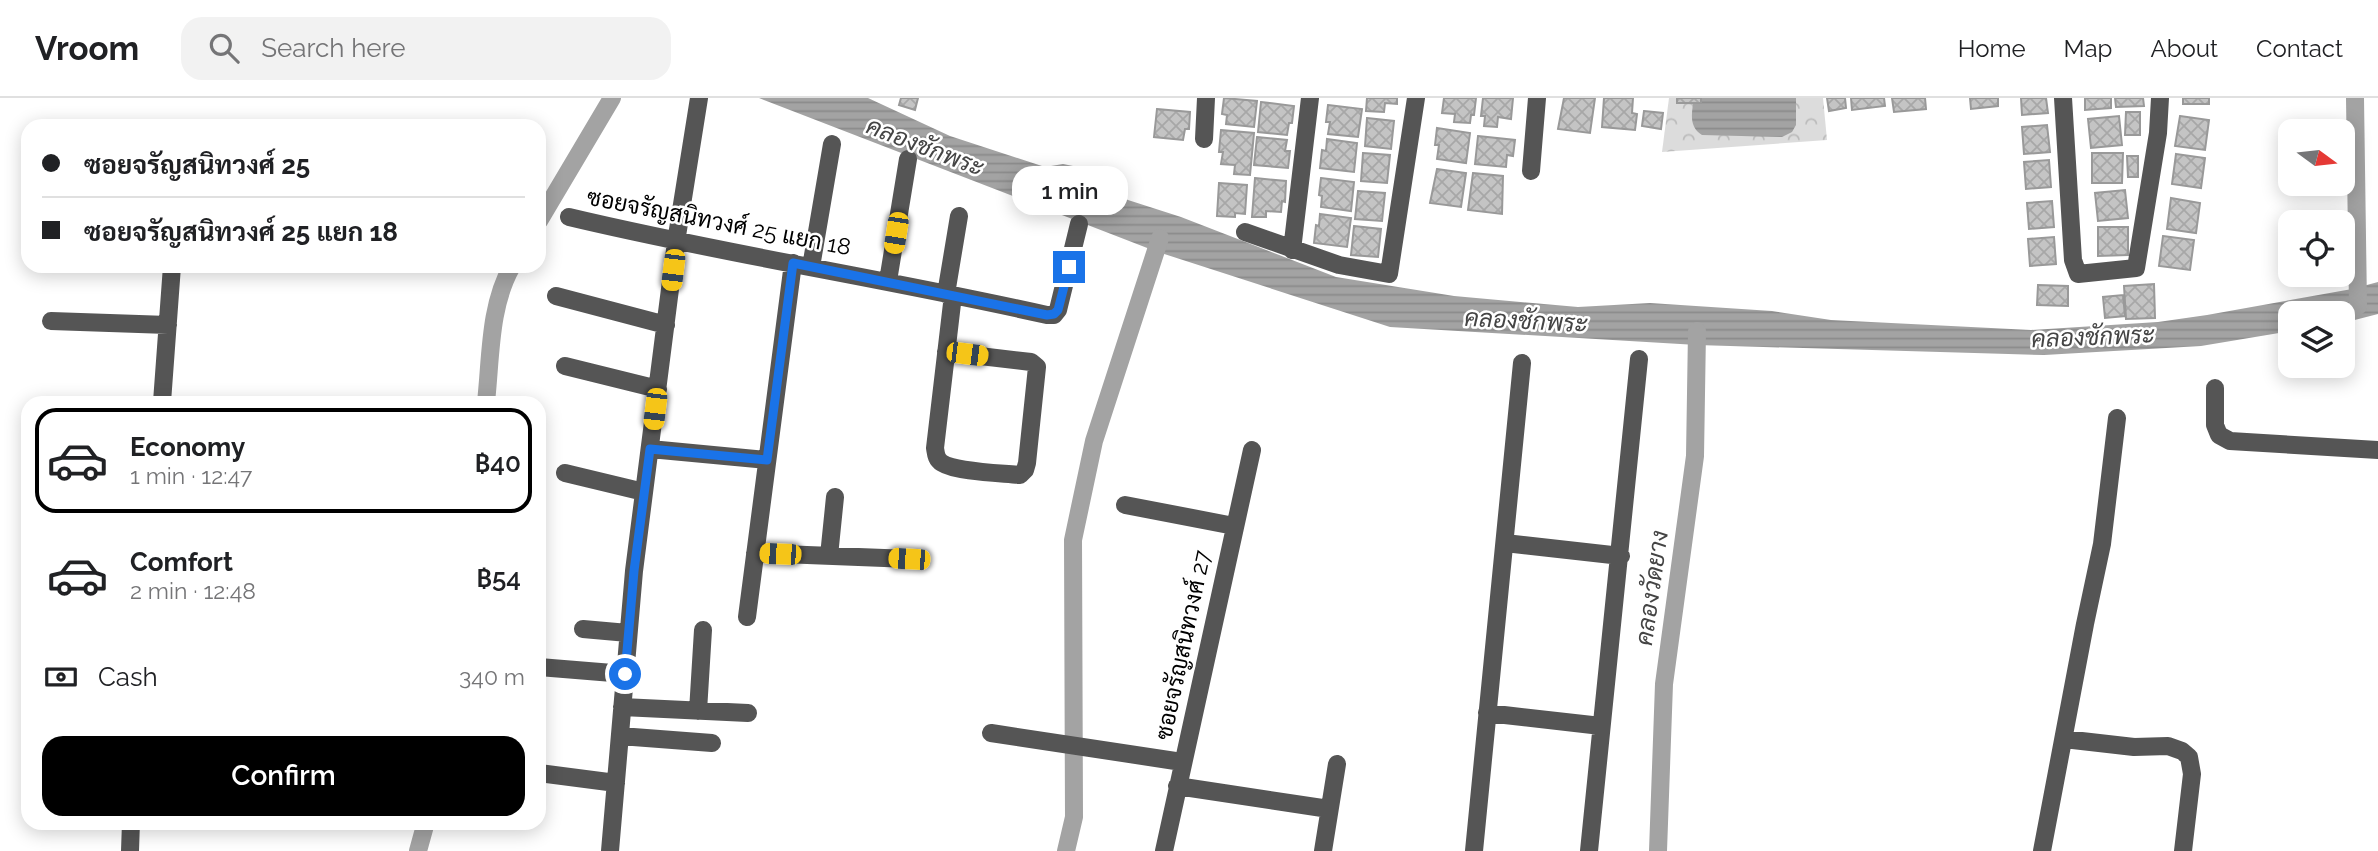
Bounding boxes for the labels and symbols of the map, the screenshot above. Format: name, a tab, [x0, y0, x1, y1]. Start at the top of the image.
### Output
water label: คลองชักพระ	[862, 111, 988, 182]
north arrow	[2278, 119, 2356, 196]
callout: 1 min	[1011, 166, 1127, 214]
street label: ซอยจรัญสนิทวงศ์ 25 แยก 18	[585, 181, 854, 261]
car	[883, 211, 910, 255]
car	[661, 248, 686, 292]
route end	[1053, 251, 1085, 283]
water label: คลองชักพระ	[1464, 303, 1589, 338]
water label: คลองชักพระ	[2031, 320, 2155, 353]
car	[945, 341, 990, 367]
car	[643, 387, 668, 431]
water label: คลองวัดยาง	[1629, 528, 1674, 647]
car	[759, 543, 802, 565]
car	[888, 547, 931, 571]
street label: ซอยจรัญสนิทวงศ์ 27	[1147, 547, 1217, 742]
route start	[609, 658, 641, 690]

